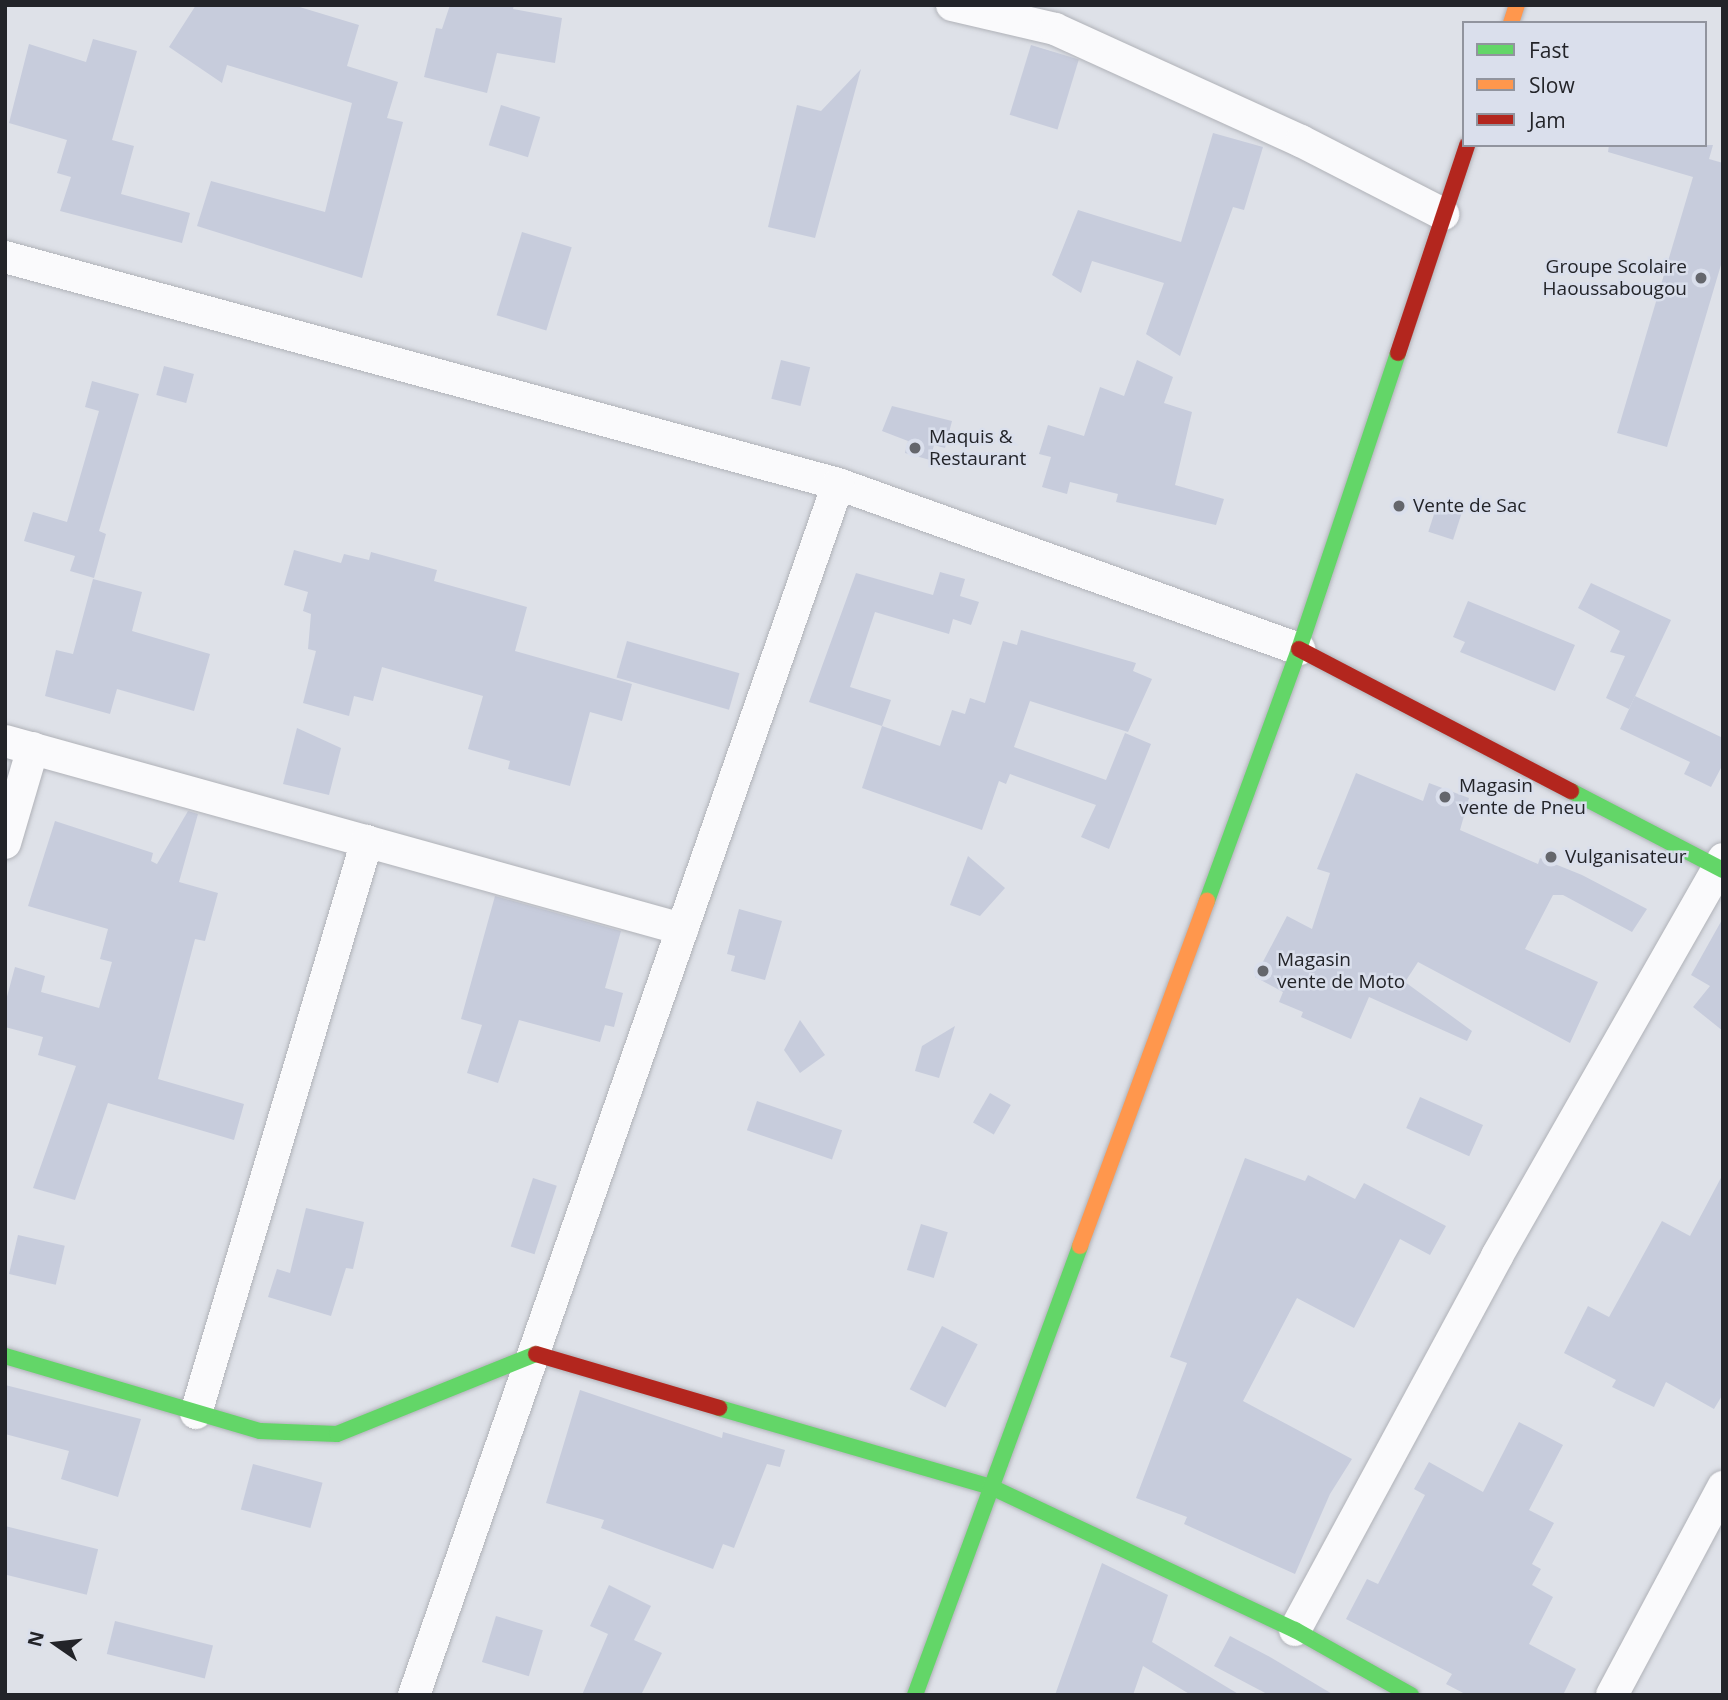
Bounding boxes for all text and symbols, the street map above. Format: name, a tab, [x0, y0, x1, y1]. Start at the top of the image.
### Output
legend	[1462, 21, 1707, 147]
text: Fast	[1529, 36, 1569, 64]
text: Slow	[1529, 71, 1575, 99]
text: Jam	[1529, 106, 1566, 134]
place label: Groupe Scolaire Haoussabougou	[1543, 256, 1687, 300]
marker: Groupe Scolaire Haoussabougou	[1693, 270, 1709, 286]
place label: Maquis & Restaurant	[929, 426, 1026, 470]
marker: Maquis & Restaurant	[907, 440, 923, 456]
place label: Vente de Sac	[1413, 495, 1526, 517]
marker: Vente de Sac	[1391, 498, 1407, 514]
place label: Magasin vente de Pneu	[1459, 775, 1586, 819]
marker: Magasin vente de Pneu	[1437, 789, 1453, 805]
place label: Vulganisateur	[1565, 846, 1687, 868]
marker: Vulganisateur	[1543, 849, 1559, 865]
place label: Magasin vente de Moto	[1277, 949, 1405, 993]
marker: Magasin vente de Moto	[1255, 963, 1271, 979]
north arrow	[21, 1609, 91, 1679]
text: N	[21, 1628, 50, 1650]

